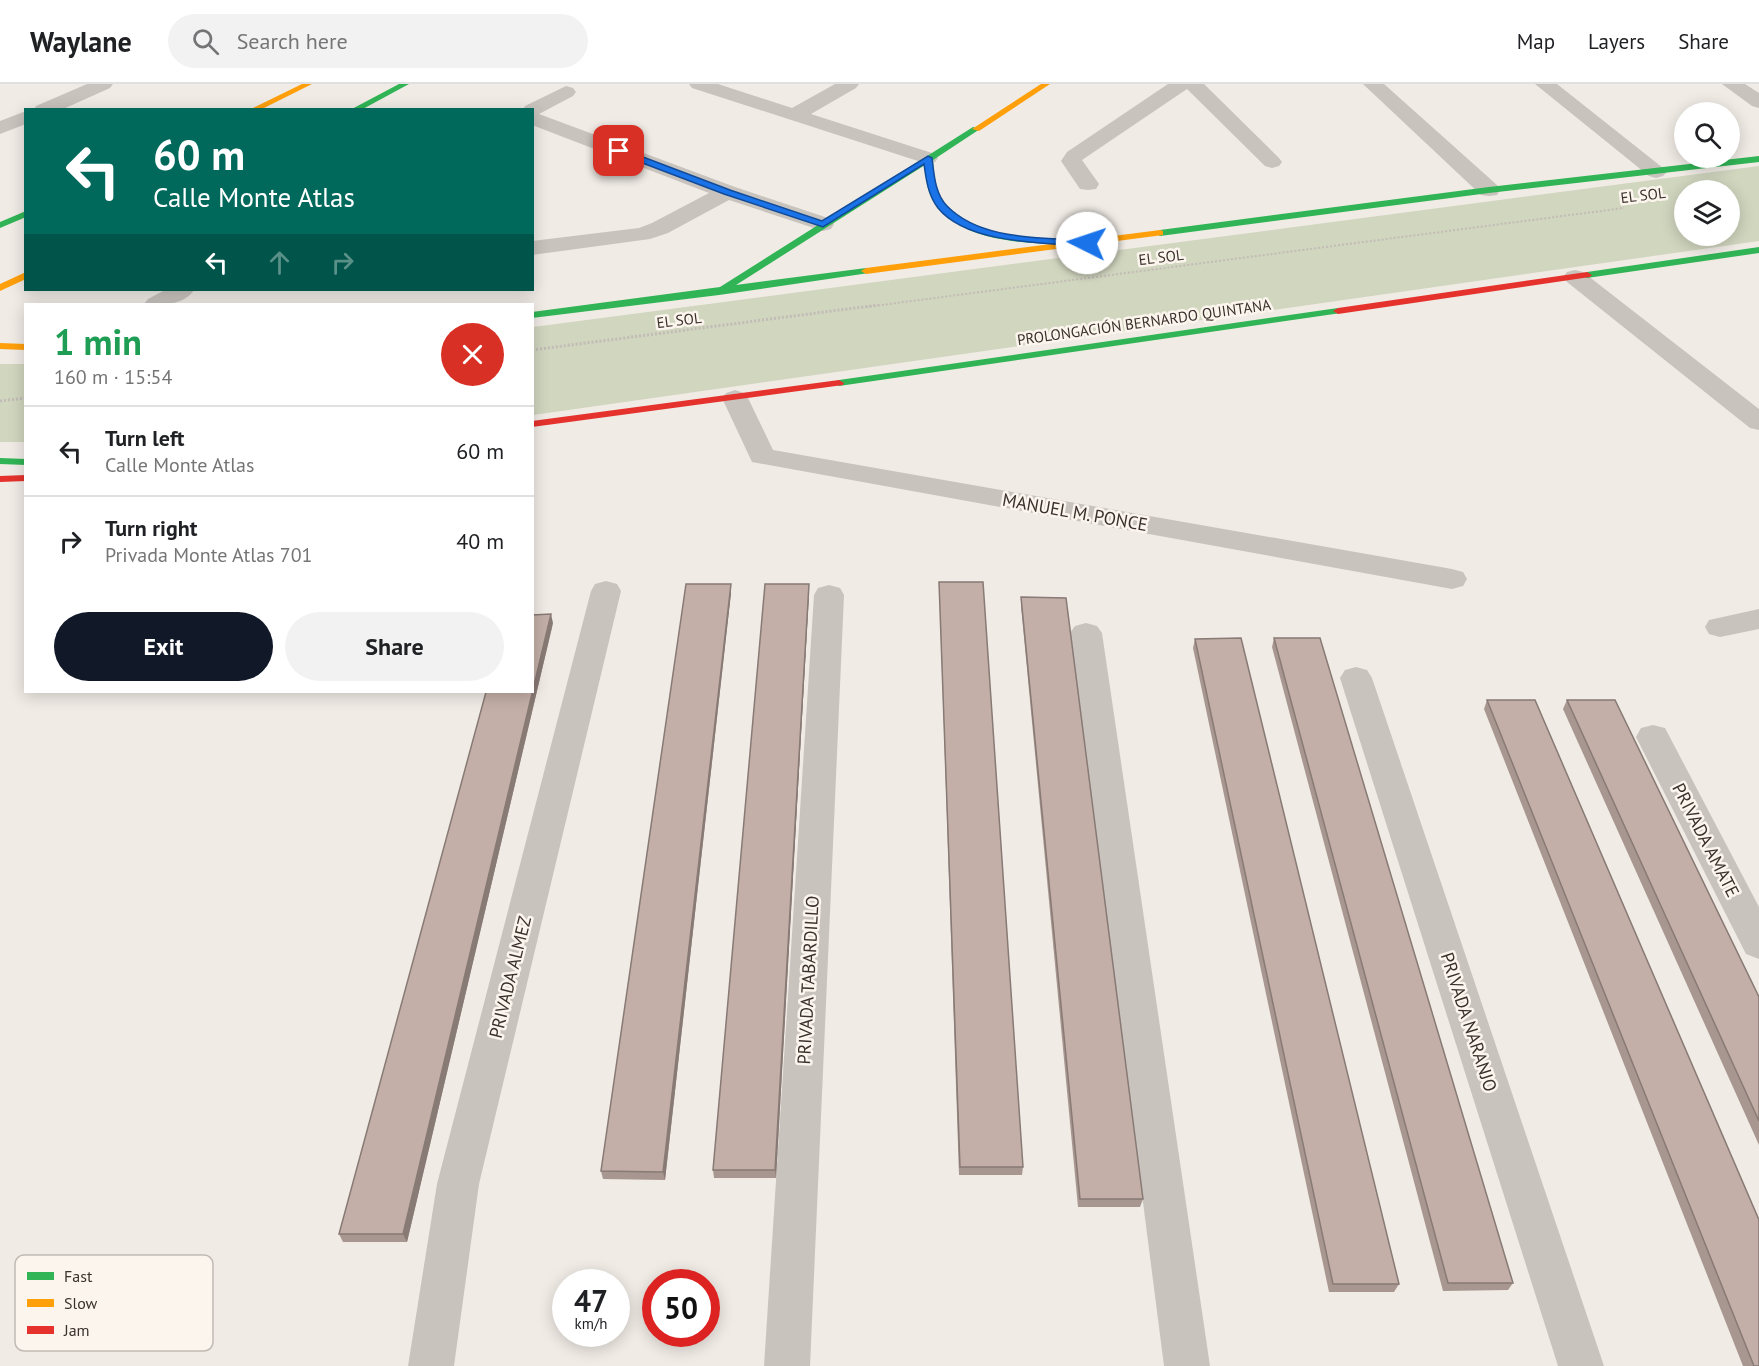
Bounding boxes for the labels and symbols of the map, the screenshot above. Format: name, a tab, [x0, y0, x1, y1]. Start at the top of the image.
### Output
pin	[593, 125, 644, 176]
street label: EL SOL	[1619, 183, 1667, 207]
position arrow	[1055, 211, 1119, 275]
street label: EL SOL	[1137, 245, 1185, 269]
street label: PROLONGACIÓN BERNARDO QUINTANA	[1016, 295, 1272, 349]
street label: EL SOL	[655, 308, 703, 332]
street label: MANUEL M. PONCE	[1001, 488, 1149, 536]
street label: PRIVADA AMATE	[1667, 779, 1745, 901]
street label: PRIVADA TABARDILLO	[792, 895, 824, 1065]
street label: PRIVADA ALMEZ	[484, 913, 536, 1040]
street label: PRIVADA NARANJO	[1436, 950, 1502, 1094]
legend	[15, 1255, 213, 1351]
text: Fast	[64, 1266, 93, 1286]
speed limit sign: 50	[642, 1269, 720, 1347]
text: Slow	[64, 1293, 98, 1313]
text: Jam	[63, 1320, 90, 1340]

